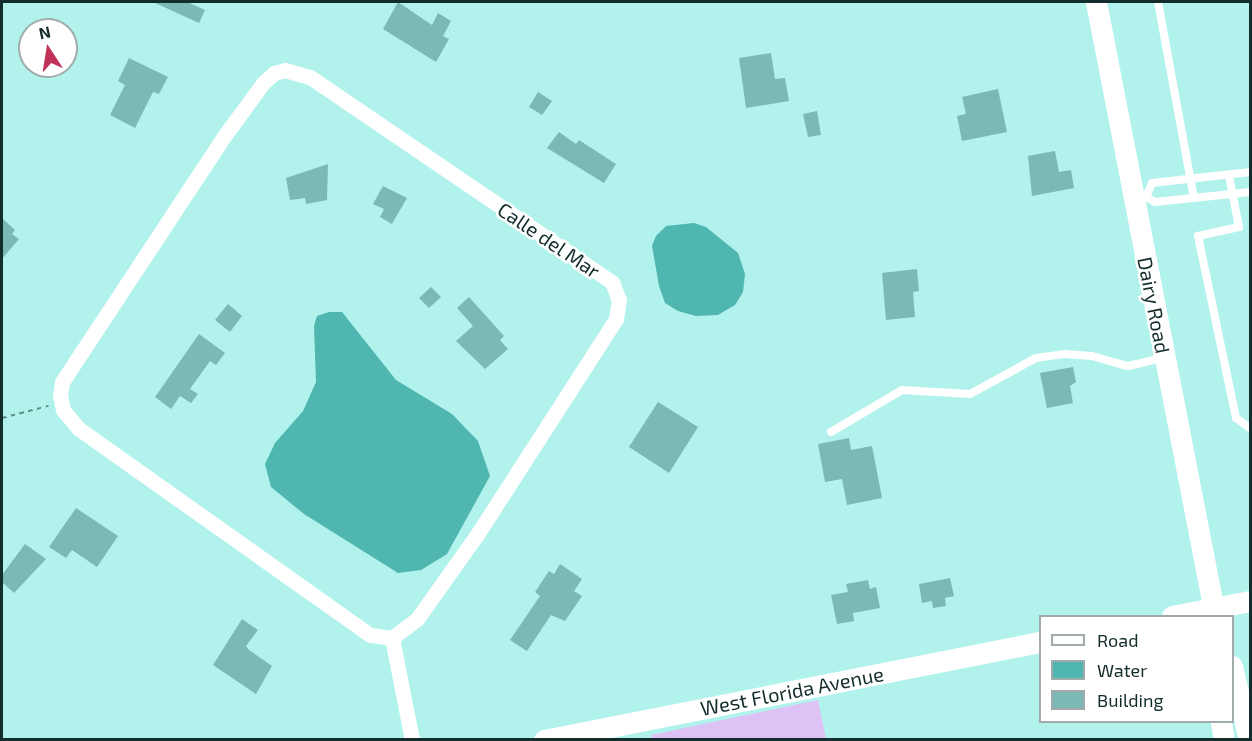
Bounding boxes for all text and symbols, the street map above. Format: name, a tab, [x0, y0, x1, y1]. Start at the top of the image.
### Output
north arrow	[18, 18, 78, 78]
text: N	[37, 21, 52, 42]
street label: Calle del Mar	[493, 197, 605, 283]
street label: Dairy Road	[1133, 254, 1175, 356]
legend	[1039, 615, 1234, 723]
text: Road	[1097, 629, 1138, 651]
text: Water	[1097, 659, 1147, 681]
street label: West Florida Avenue	[698, 661, 886, 721]
text: Building	[1097, 689, 1164, 711]

